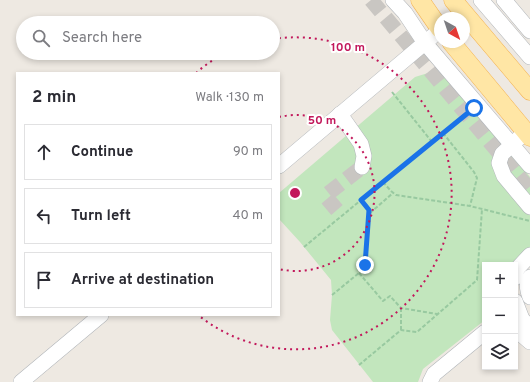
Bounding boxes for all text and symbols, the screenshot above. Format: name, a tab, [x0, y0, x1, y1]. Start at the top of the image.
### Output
north arrow	[434, 12, 470, 48]
search box	[16, 16, 280, 60]
icon: search	[30, 27, 52, 49]
text: Search here	[62, 29, 142, 48]
text: 100 m	[331, 40, 365, 56]
text: 2 min	[32, 87, 76, 109]
text: Walk · 130 m	[195, 90, 264, 106]
route start	[465, 99, 483, 117]
text: 50 m	[308, 113, 336, 129]
icon: ahead	[33, 141, 55, 163]
text: Continue	[71, 143, 133, 162]
text: 90 m	[233, 144, 263, 160]
centre of rings	[288, 186, 302, 200]
icon: left	[33, 205, 55, 227]
text: Turn left	[71, 207, 131, 226]
text: 40 m	[233, 208, 263, 224]
route end	[356, 256, 374, 274]
map controls	[482, 262, 518, 370]
button: +	[482, 262, 518, 298]
icon: arrive	[33, 269, 55, 291]
text: Arrive at destination	[71, 271, 214, 290]
button: −	[482, 298, 518, 334]
button: layers	[482, 334, 518, 370]

